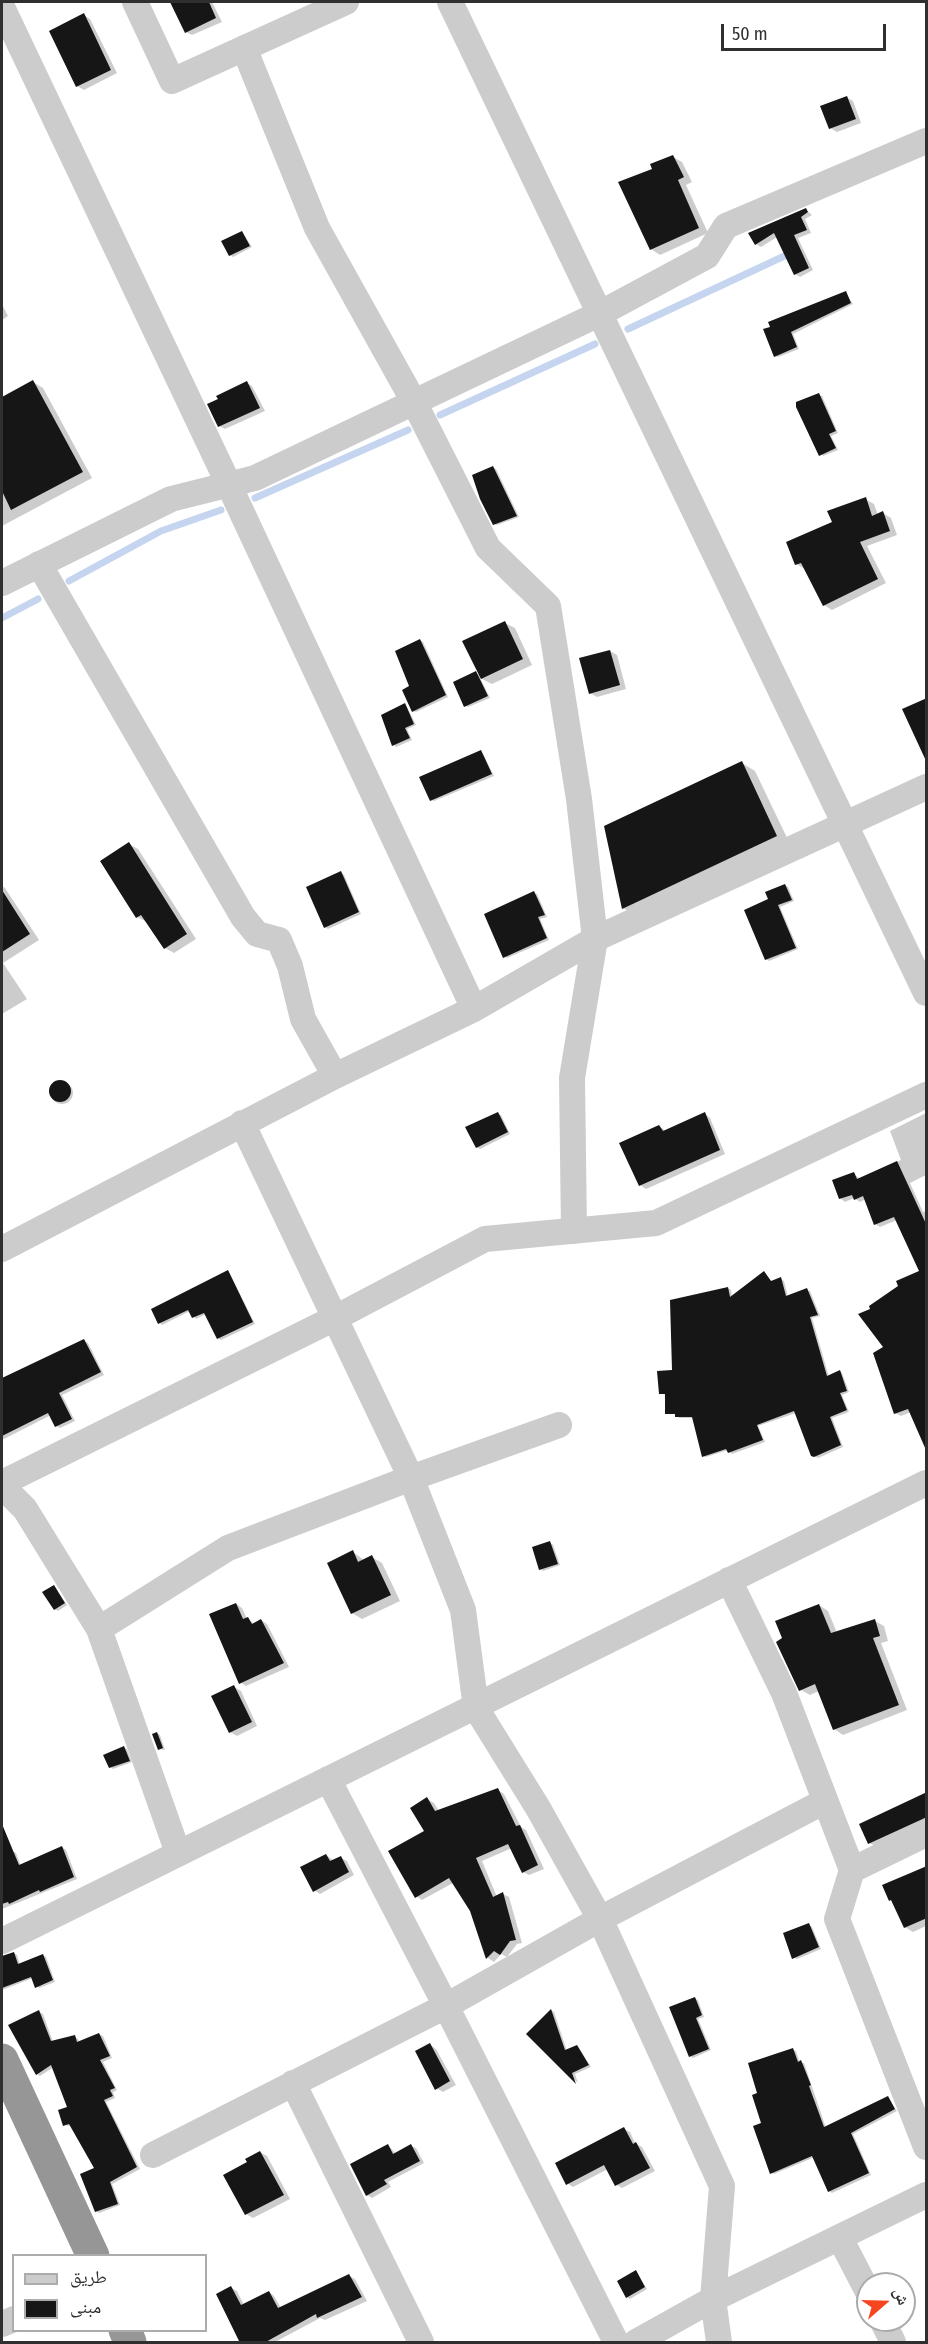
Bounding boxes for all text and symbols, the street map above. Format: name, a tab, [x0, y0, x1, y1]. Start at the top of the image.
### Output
scale bar	[724, 12, 889, 50]
text: 50 m	[732, 23, 768, 45]
legend	[12, 2254, 207, 2332]
text: طريق	[70, 2266, 107, 2288]
north arrow	[856, 2272, 916, 2332]
text: ش	[890, 2285, 913, 2308]
text: مبنى	[70, 2296, 101, 2318]

